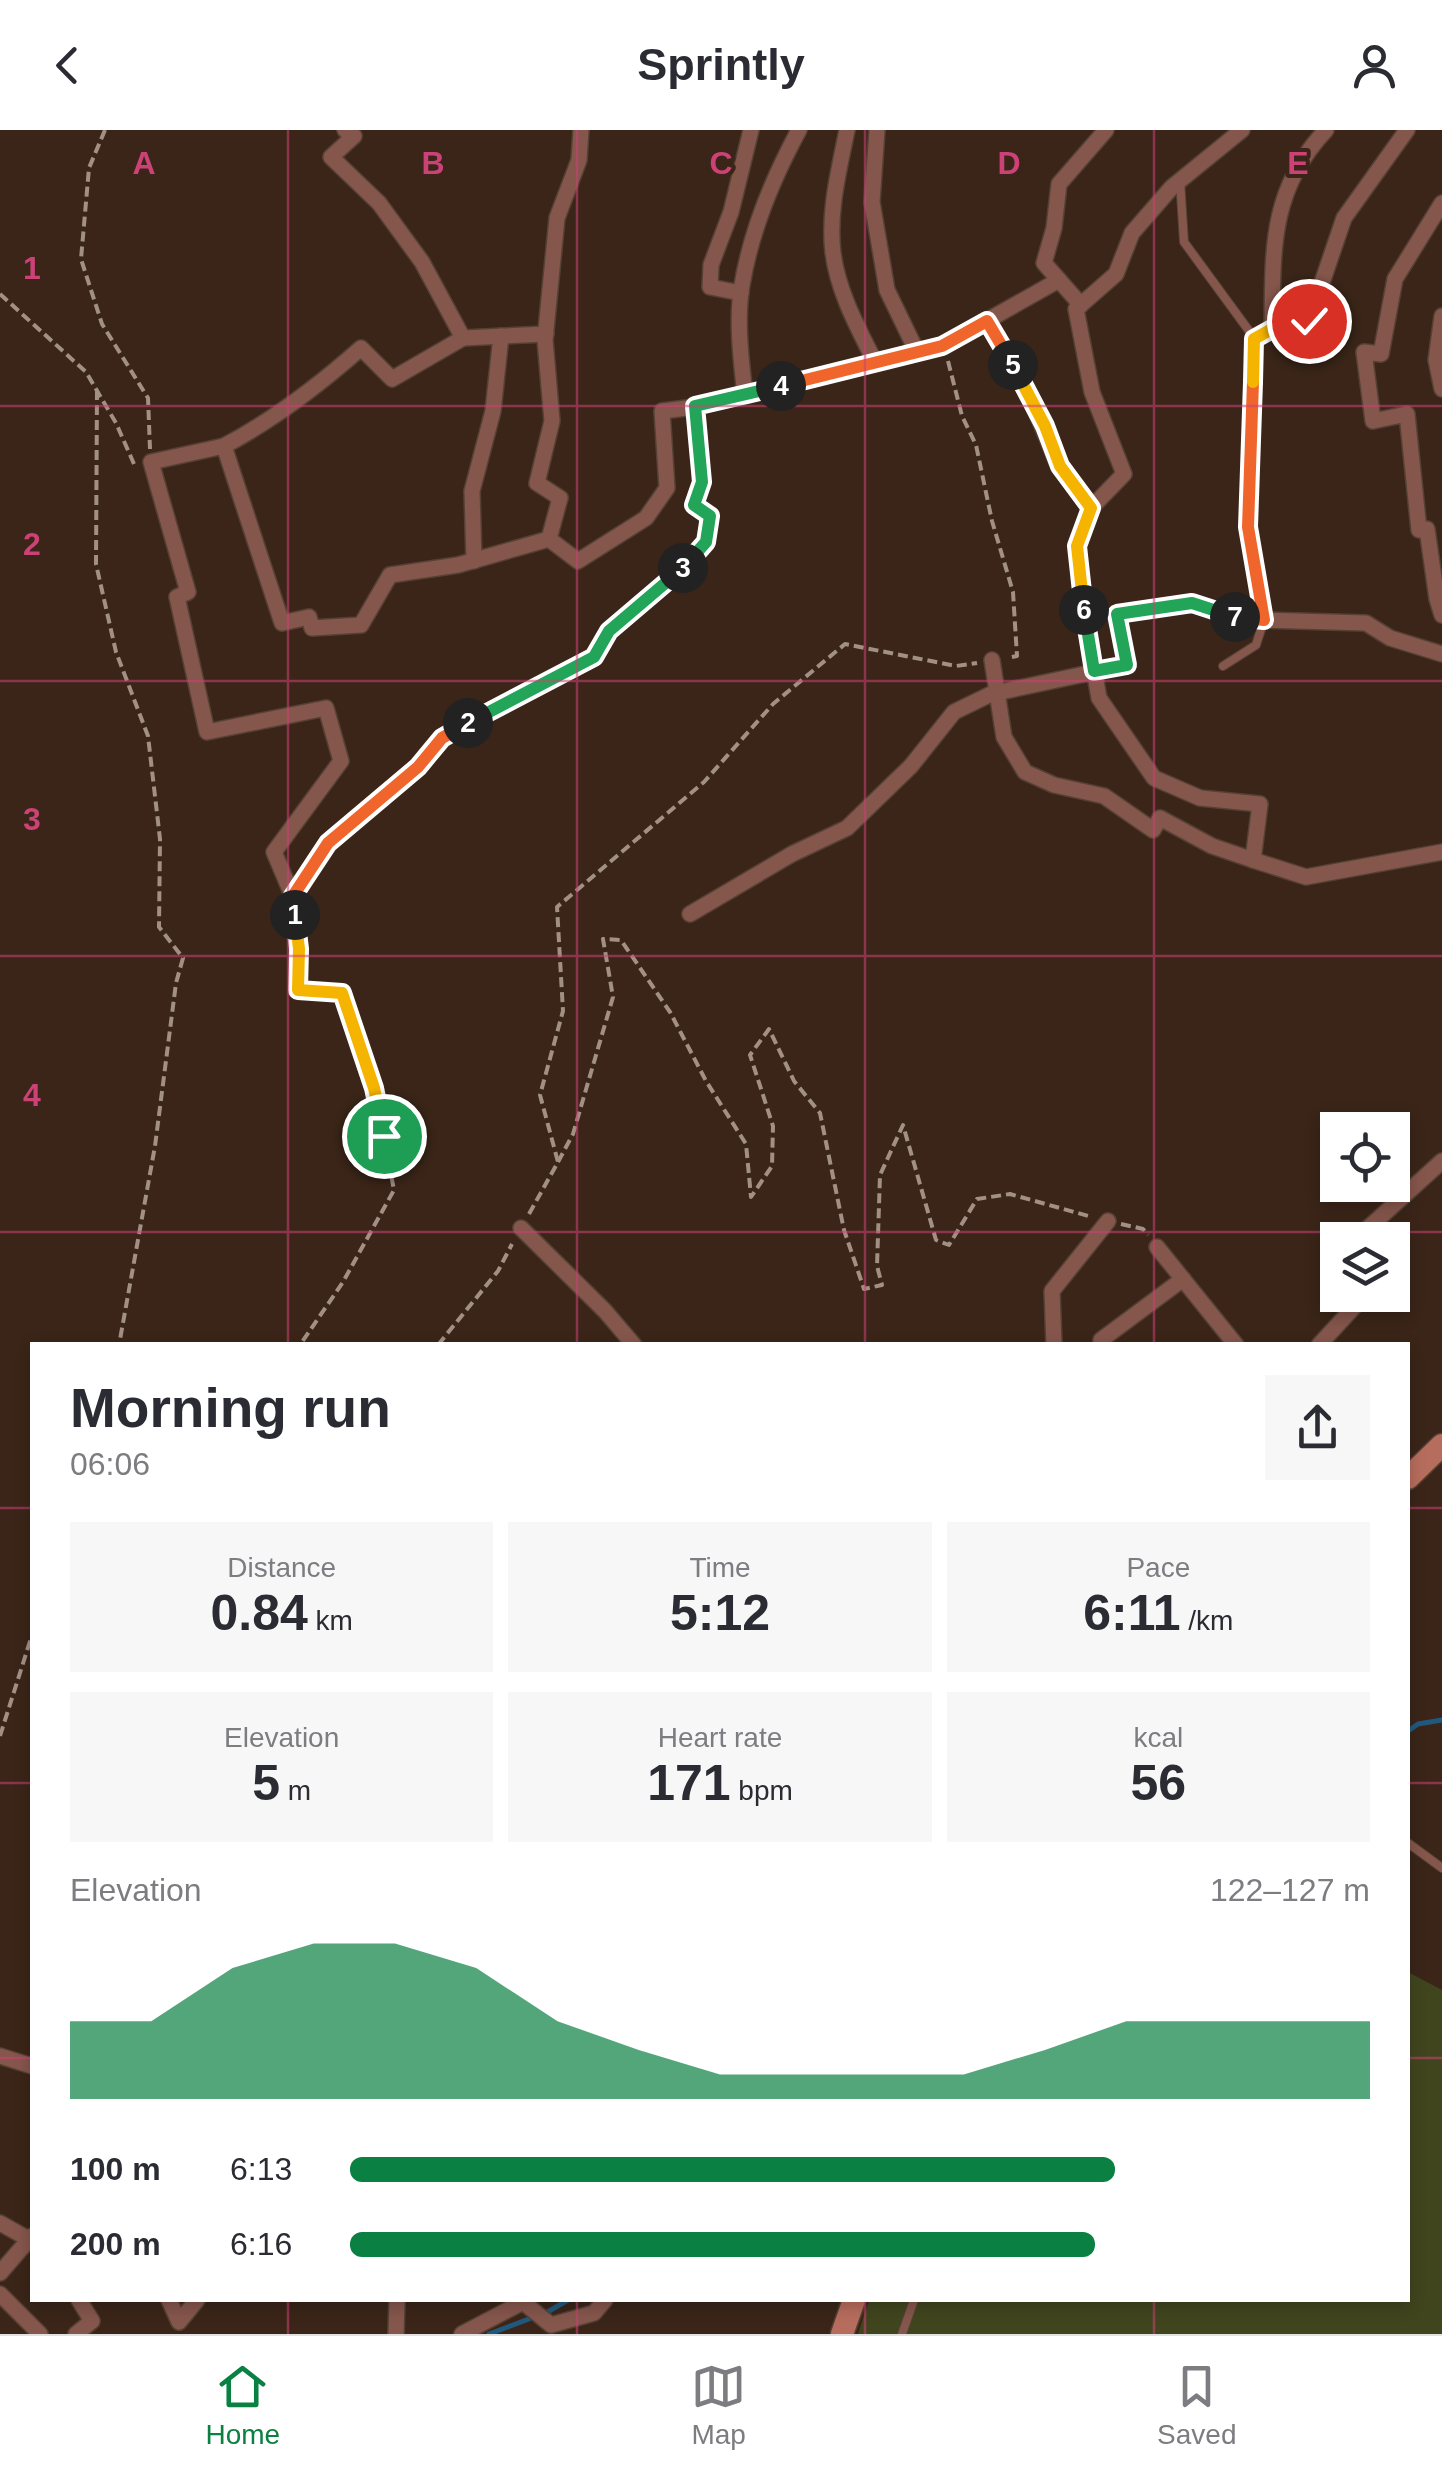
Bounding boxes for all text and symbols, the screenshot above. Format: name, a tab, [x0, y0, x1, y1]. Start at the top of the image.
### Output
icon: back	[40, 38, 95, 93]
icon: person	[1347, 38, 1402, 93]
text: Sprintly	[637, 39, 805, 90]
text: A	[132, 145, 156, 181]
text: B	[421, 145, 445, 181]
text: C	[709, 145, 733, 181]
text: D	[997, 145, 1021, 181]
text: E	[1287, 145, 1309, 181]
text: 1	[23, 250, 41, 286]
pin	[1267, 279, 1352, 364]
icon: check	[1282, 294, 1337, 349]
pin: 5	[988, 340, 1038, 390]
text: 5	[1005, 349, 1021, 380]
pin: 4	[756, 361, 806, 411]
text: 4	[773, 370, 789, 401]
text: 2	[23, 526, 41, 562]
pin: 3	[658, 543, 708, 593]
text: 3	[675, 552, 691, 583]
pin: 6	[1059, 585, 1109, 635]
pin: 7	[1210, 592, 1260, 642]
text: 6	[1076, 594, 1092, 625]
text: 7	[1227, 601, 1243, 632]
pin: 2	[443, 698, 493, 748]
text: 2	[460, 707, 476, 738]
text: 3	[23, 801, 41, 837]
pin: 1	[270, 890, 320, 940]
text: 1	[287, 899, 303, 930]
text: 4	[23, 1077, 41, 1113]
pin	[342, 1094, 427, 1179]
icon: arrive	[357, 1109, 412, 1164]
map controls	[1320, 1112, 1410, 1312]
button: locate	[1320, 1112, 1410, 1202]
button: layers	[1320, 1222, 1410, 1312]
button: share	[1265, 1375, 1370, 1480]
text: Morning run	[70, 1377, 391, 1439]
text: 06:06	[70, 1446, 150, 1482]
text: Distance	[227, 1552, 336, 1583]
text: Time	[689, 1552, 751, 1583]
text: Pace	[1126, 1552, 1190, 1583]
text: 0.84	[210, 1585, 308, 1641]
text: 5:12	[670, 1585, 770, 1641]
text: 6:11	[1083, 1585, 1181, 1641]
text: km	[308, 1605, 353, 1636]
text: /km	[1181, 1605, 1233, 1636]
text: Elevation	[224, 1722, 339, 1753]
text: Heart rate	[658, 1722, 782, 1753]
text: kcal	[1133, 1722, 1183, 1753]
text: 5	[252, 1755, 280, 1811]
text: 171	[647, 1755, 731, 1811]
text: 56	[1131, 1755, 1186, 1811]
text: m	[280, 1775, 311, 1806]
text: bpm	[731, 1775, 793, 1806]
text: Elevation	[70, 1872, 202, 1908]
text: 122–127 m	[1210, 1872, 1370, 1908]
text: 100 m	[70, 2151, 161, 2187]
text: 6:13	[230, 2151, 292, 2187]
text: 200 m	[70, 2226, 161, 2262]
text: 6:16	[230, 2226, 292, 2262]
tab: Home	[205, 2359, 280, 2451]
tab: Map	[691, 2359, 746, 2451]
tab: Saved	[1157, 2359, 1236, 2451]

